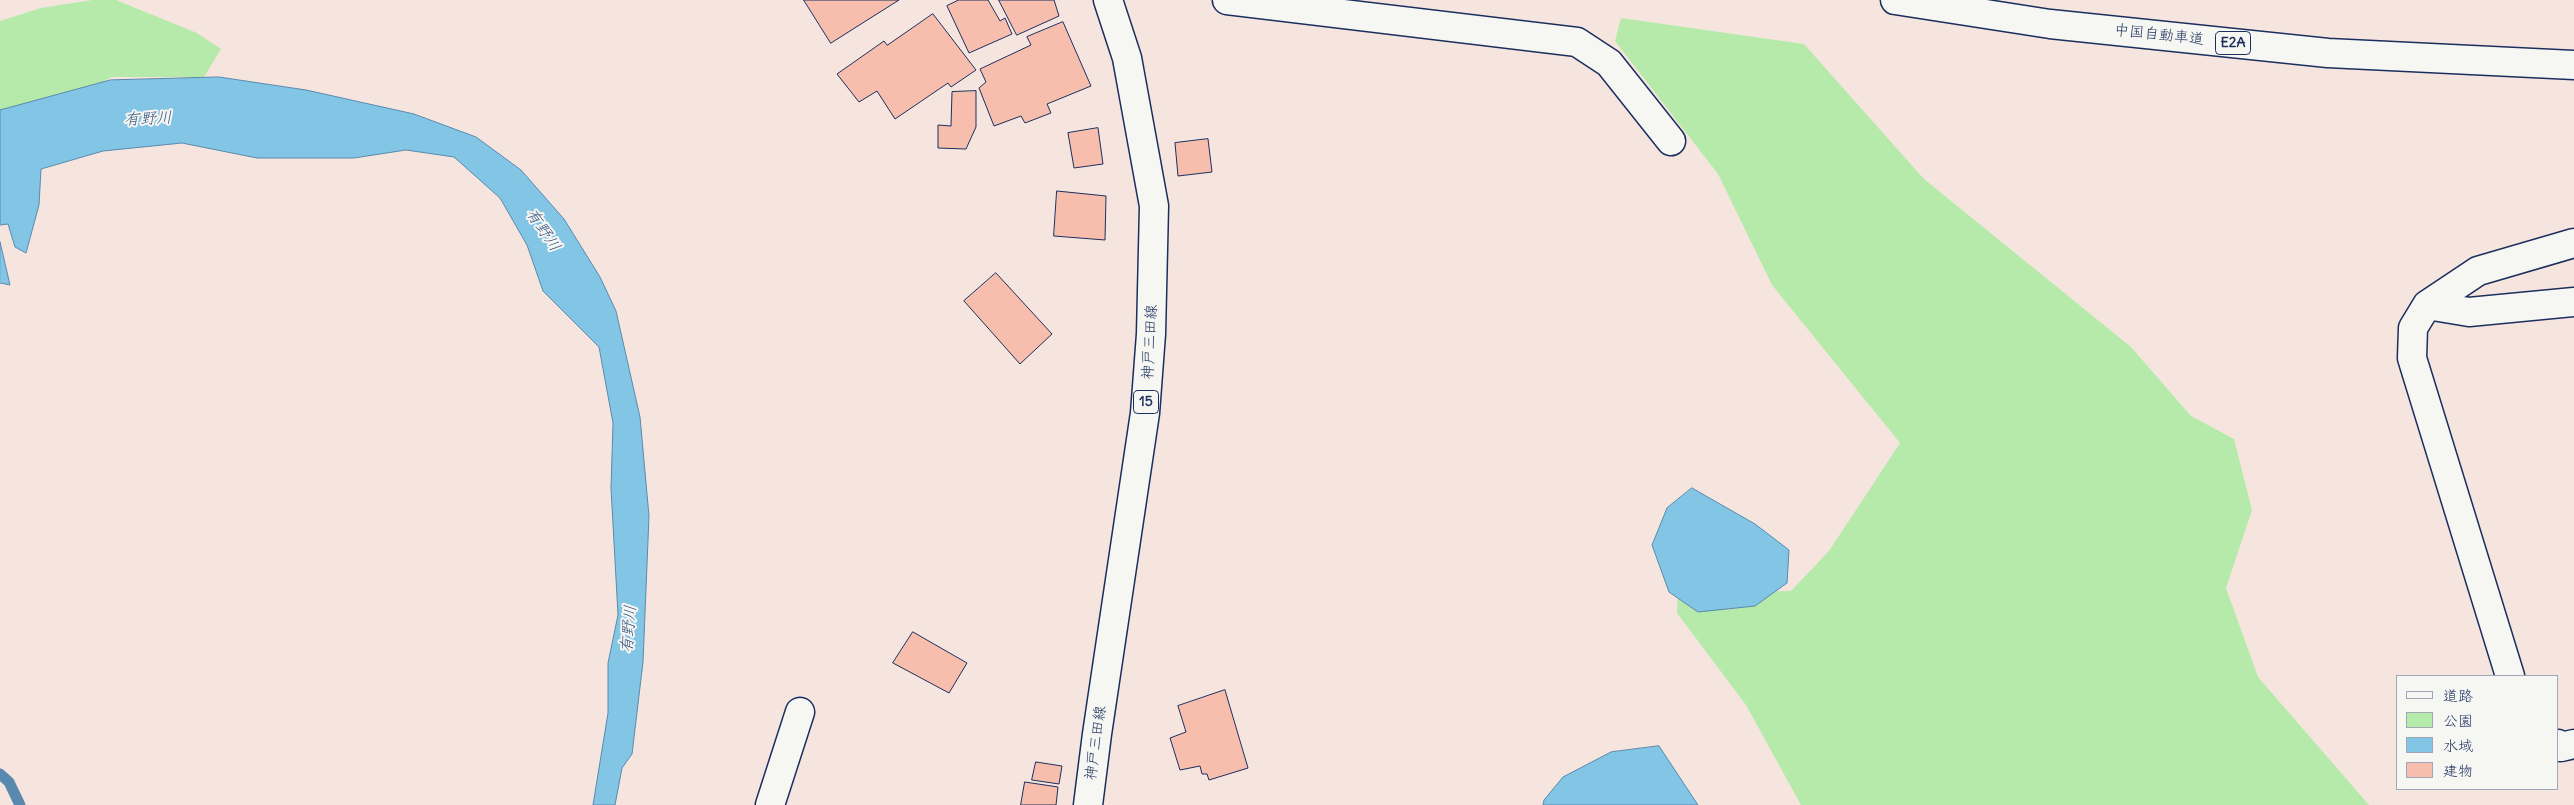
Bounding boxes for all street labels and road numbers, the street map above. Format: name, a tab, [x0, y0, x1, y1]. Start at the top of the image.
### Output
street label: 中国自動車道	[2113, 21, 2205, 49]
road number: E2A	[2216, 32, 2250, 54]
street label: 神戸三田線	[1139, 304, 1161, 380]
road number: 15	[1134, 391, 1158, 414]
street label: 神戸三田線	[1082, 705, 1110, 781]

